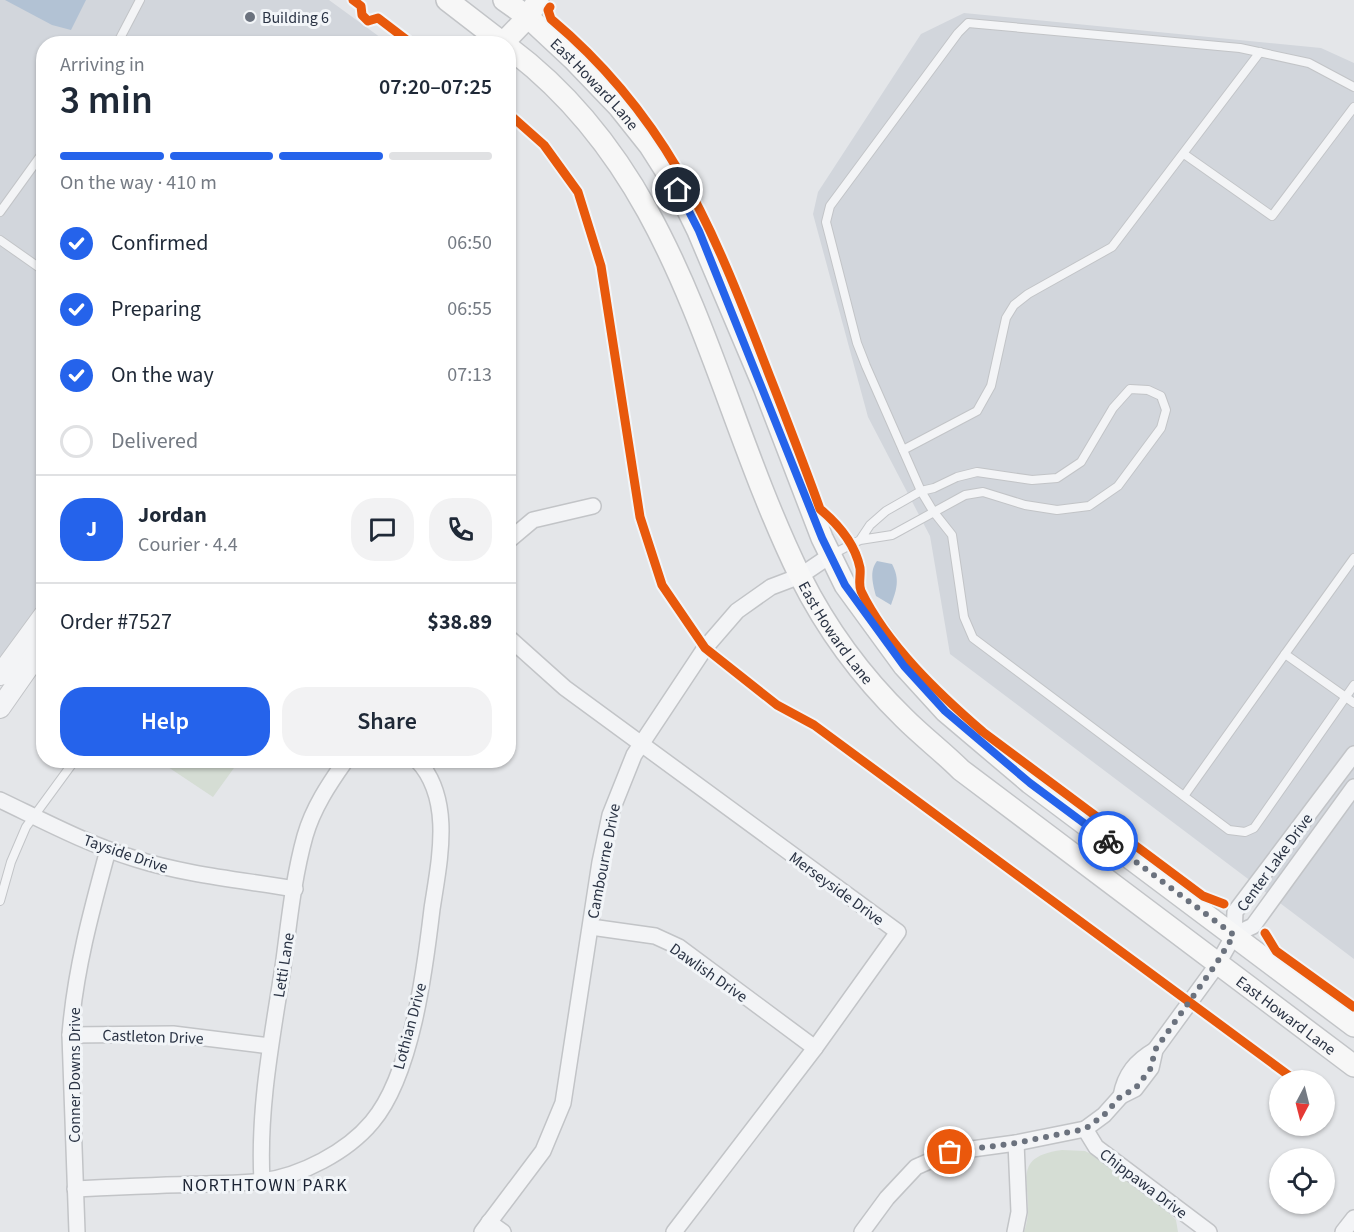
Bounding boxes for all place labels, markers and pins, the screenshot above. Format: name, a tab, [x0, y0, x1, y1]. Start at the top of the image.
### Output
place label: Building 6	[262, 7, 329, 29]
marker: Building 6	[243, 10, 257, 24]
pin	[652, 164, 703, 215]
pin	[924, 1126, 975, 1177]

